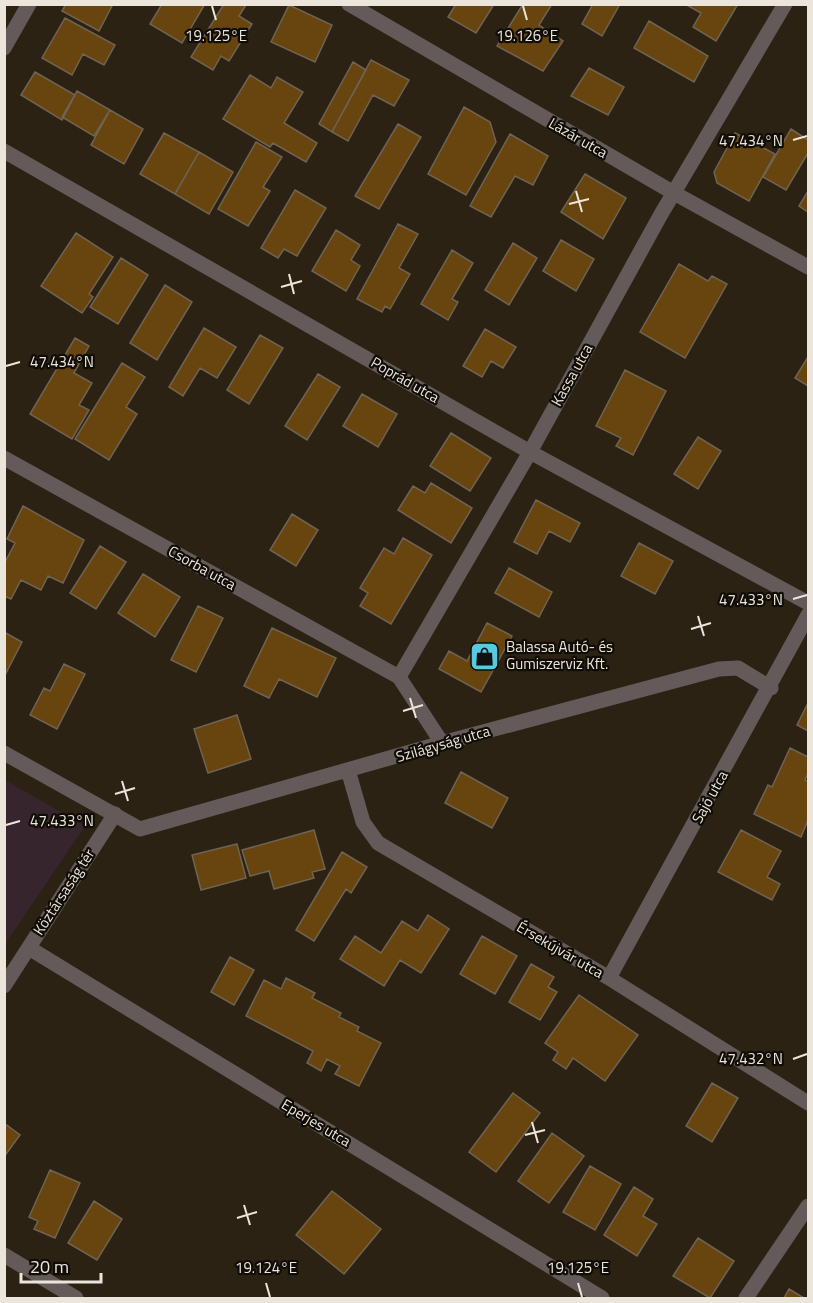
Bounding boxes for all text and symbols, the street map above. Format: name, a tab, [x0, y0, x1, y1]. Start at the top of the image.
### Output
text: 19.125°E	[185, 24, 247, 47]
text: 19.126°E	[496, 24, 558, 47]
street label: Lázár utca	[544, 111, 612, 164]
text: 47.434°N	[719, 129, 783, 152]
street label: Kassa utca	[545, 339, 598, 410]
text: 47.434°N	[30, 350, 94, 373]
street label: Poprád utca	[367, 351, 444, 409]
street label: Csorba utca	[164, 540, 241, 596]
text: 47.433°N	[719, 588, 783, 611]
place label: Balassa Autó- és Gumiszerviz Kft.	[506, 635, 613, 675]
shop icon: Balassa Autó- és Gumiszerviz Kft.	[469, 640, 501, 672]
street label: Szilágyság utca	[393, 719, 493, 768]
street label: Sajó utca	[686, 766, 734, 827]
text: 47.433°N	[30, 809, 94, 832]
street label: Köztársaság tér	[27, 844, 100, 940]
street label: Érsekújvár utca	[513, 915, 608, 984]
text: 47.432°N	[719, 1047, 783, 1070]
street label: Eperjes utca	[277, 1093, 356, 1153]
scale bar	[21, 1246, 100, 1284]
text: 20 m	[30, 1253, 69, 1280]
text: 19.124°E	[235, 1256, 297, 1279]
text: 19.125°E	[547, 1256, 609, 1279]

